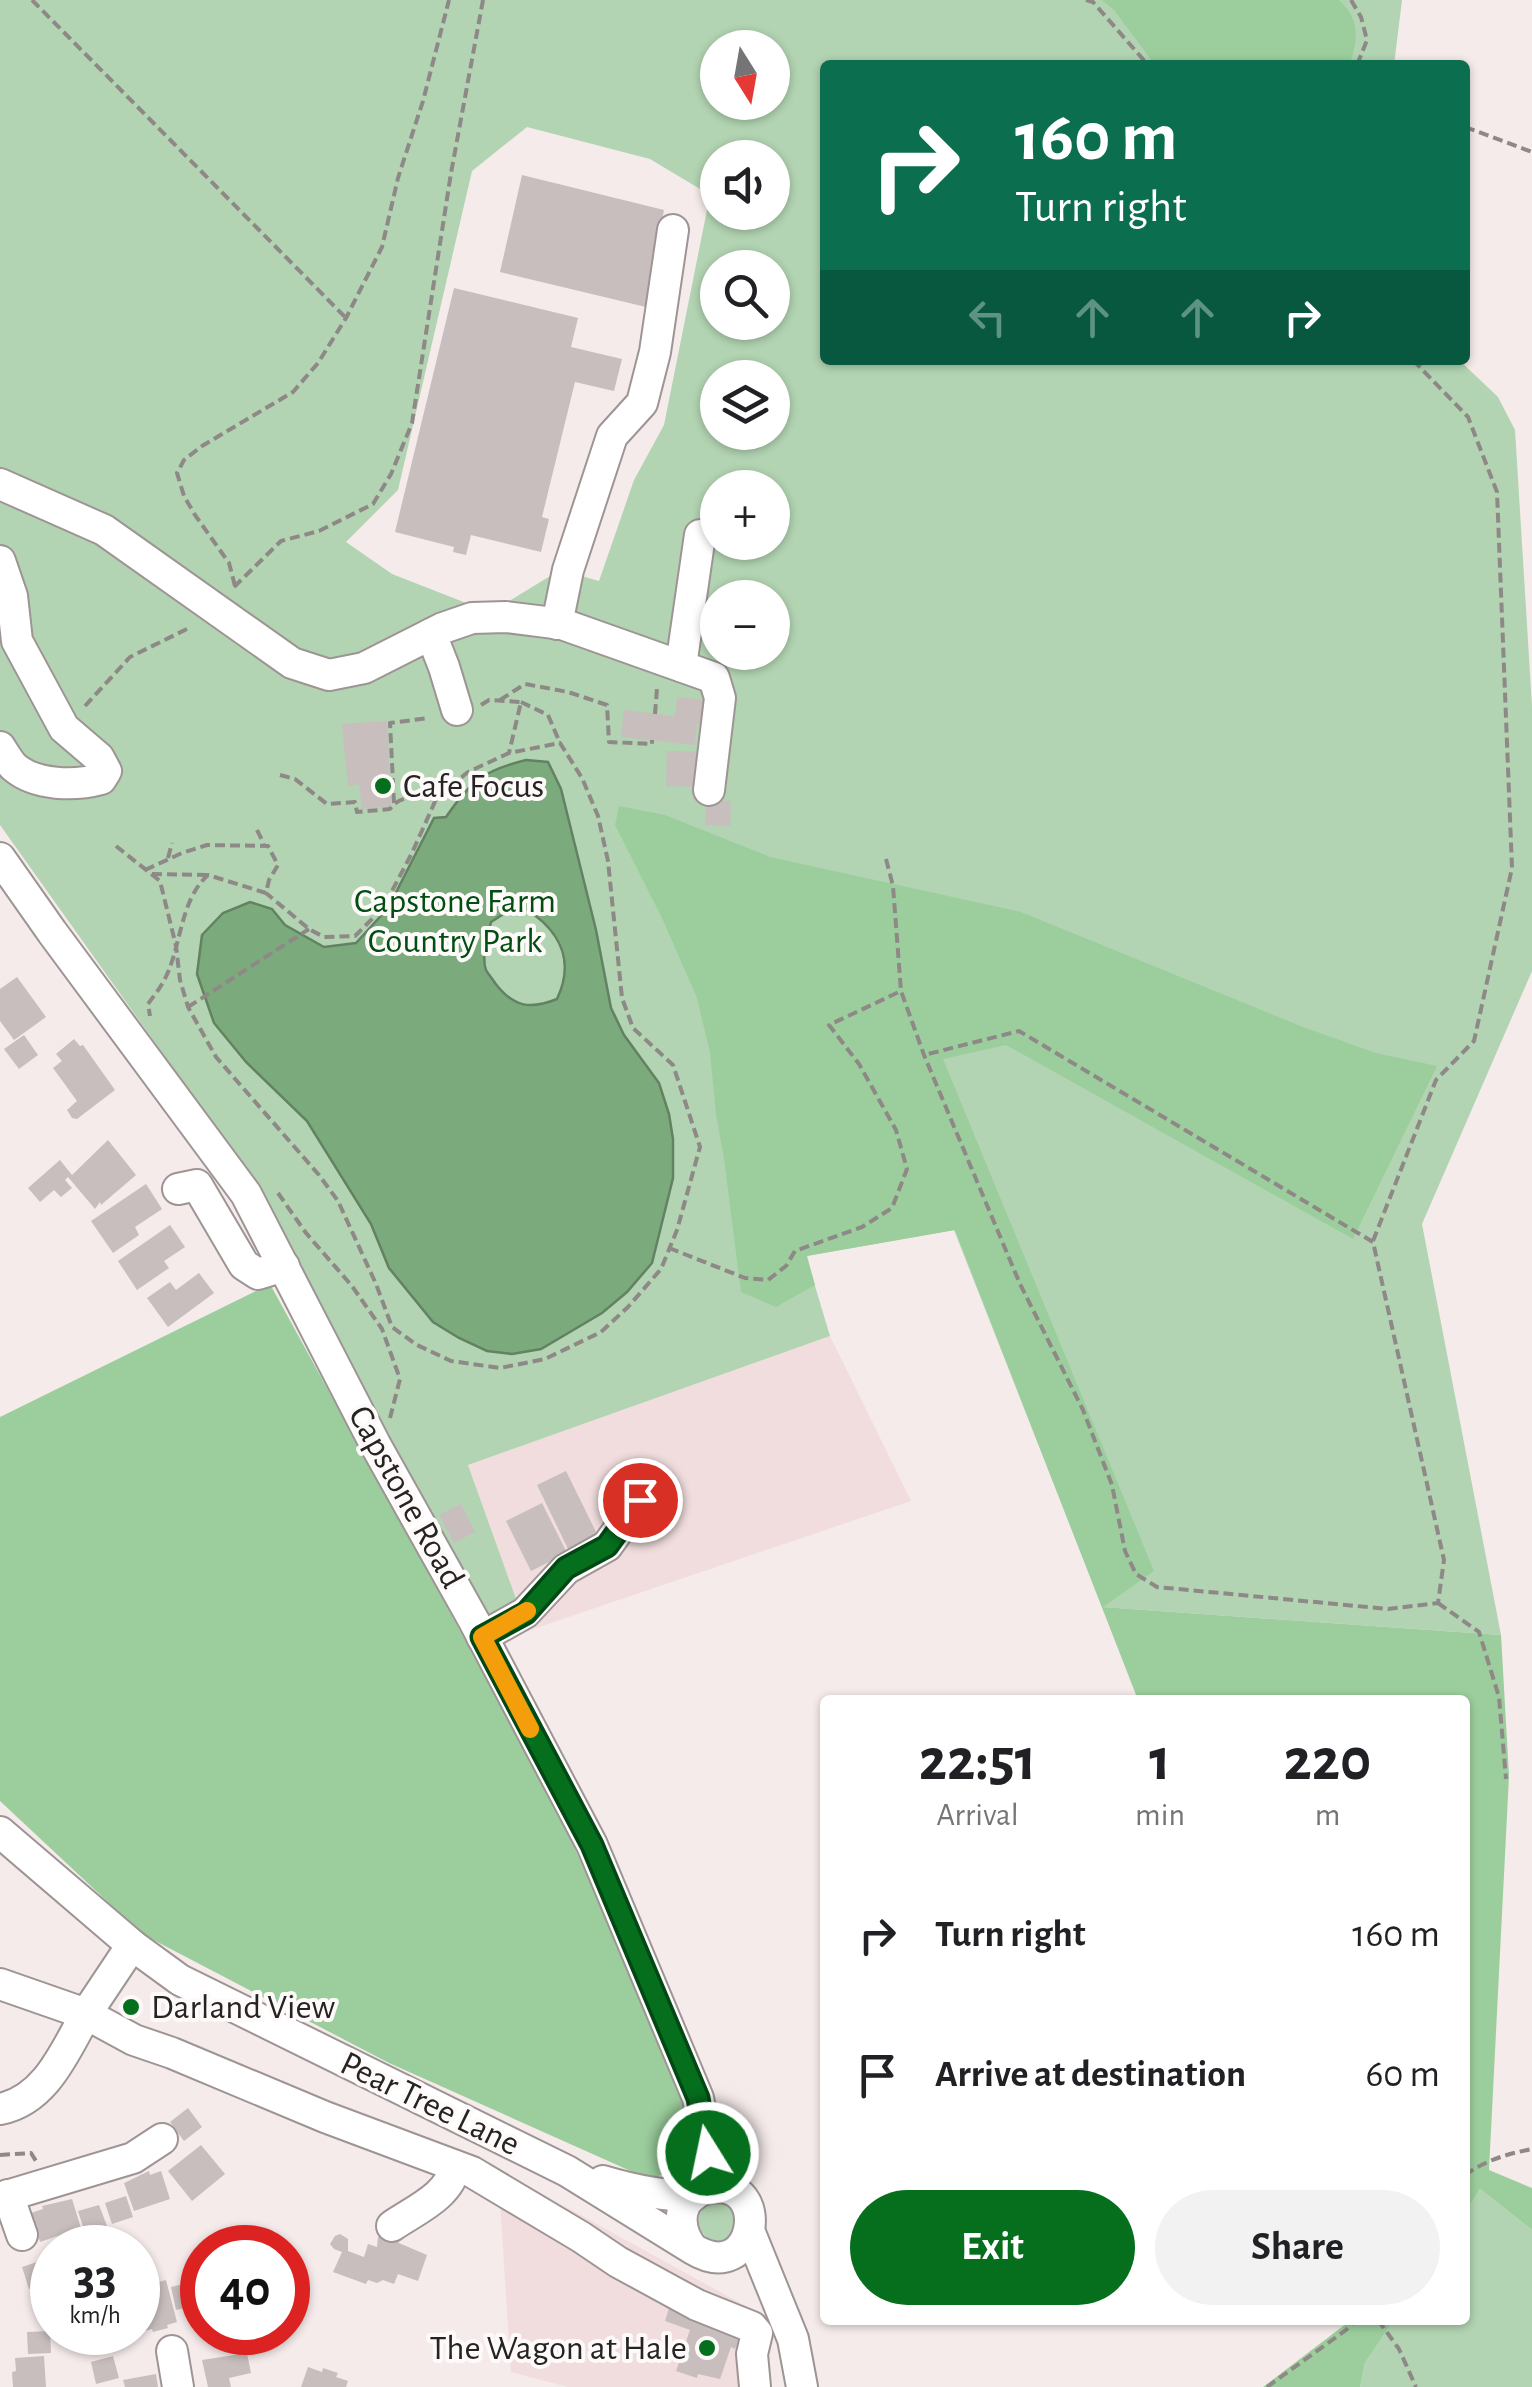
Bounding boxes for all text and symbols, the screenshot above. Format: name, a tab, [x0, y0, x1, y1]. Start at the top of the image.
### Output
north arrow	[700, 30, 790, 120]
map controls	[700, 30, 790, 670]
icon: right	[850, 100, 980, 230]
text: 160 m	[1015, 103, 1178, 173]
button: sound	[700, 140, 790, 230]
text: Turn right	[1015, 185, 1187, 230]
button: search	[700, 250, 790, 340]
icon: left	[960, 290, 1015, 345]
icon: ahead	[1065, 290, 1120, 345]
icon: ahead	[1170, 290, 1225, 345]
icon: right	[1275, 290, 1330, 345]
button: layers	[700, 360, 790, 450]
button: +	[700, 470, 790, 560]
button: −	[700, 580, 790, 670]
place label: Cafe Focus	[403, 769, 544, 804]
marker: Cafe Focus	[372, 775, 394, 797]
park label: Capstone Farm Country Park	[354, 884, 556, 959]
street label: Capstone Road	[342, 1400, 470, 1594]
pin	[598, 1458, 683, 1543]
icon: arrive	[613, 1473, 668, 1528]
text: 22:51	[919, 1731, 1036, 1791]
text: 1	[1149, 1731, 1171, 1791]
text: 220	[1284, 1731, 1371, 1791]
text: Arrival	[936, 1799, 1019, 1831]
text: min	[1135, 1799, 1185, 1831]
text: m	[1315, 1799, 1340, 1831]
icon: right	[850, 1908, 905, 1963]
text: Turn right	[935, 1916, 1085, 1954]
text: 160 m	[1352, 1916, 1440, 1954]
place label: Darland View	[151, 1990, 336, 2025]
marker: Darland View	[120, 1996, 142, 2018]
street label: Pear Tree Lane	[335, 2046, 525, 2162]
icon: arrive	[850, 2048, 905, 2103]
text: Arrive at destination	[935, 2056, 1246, 2094]
text: 60 m	[1365, 2056, 1440, 2094]
position arrow	[656, 2101, 760, 2205]
button: Exit	[850, 2190, 1135, 2305]
button: Share	[1155, 2190, 1440, 2305]
speed limit sign: 40	[180, 2225, 310, 2355]
text: 33	[73, 2253, 117, 2303]
text: km/h	[69, 2303, 121, 2328]
place label: The Wagon at Hale	[430, 2331, 687, 2366]
marker: The Wagon at Hale	[696, 2337, 718, 2359]

